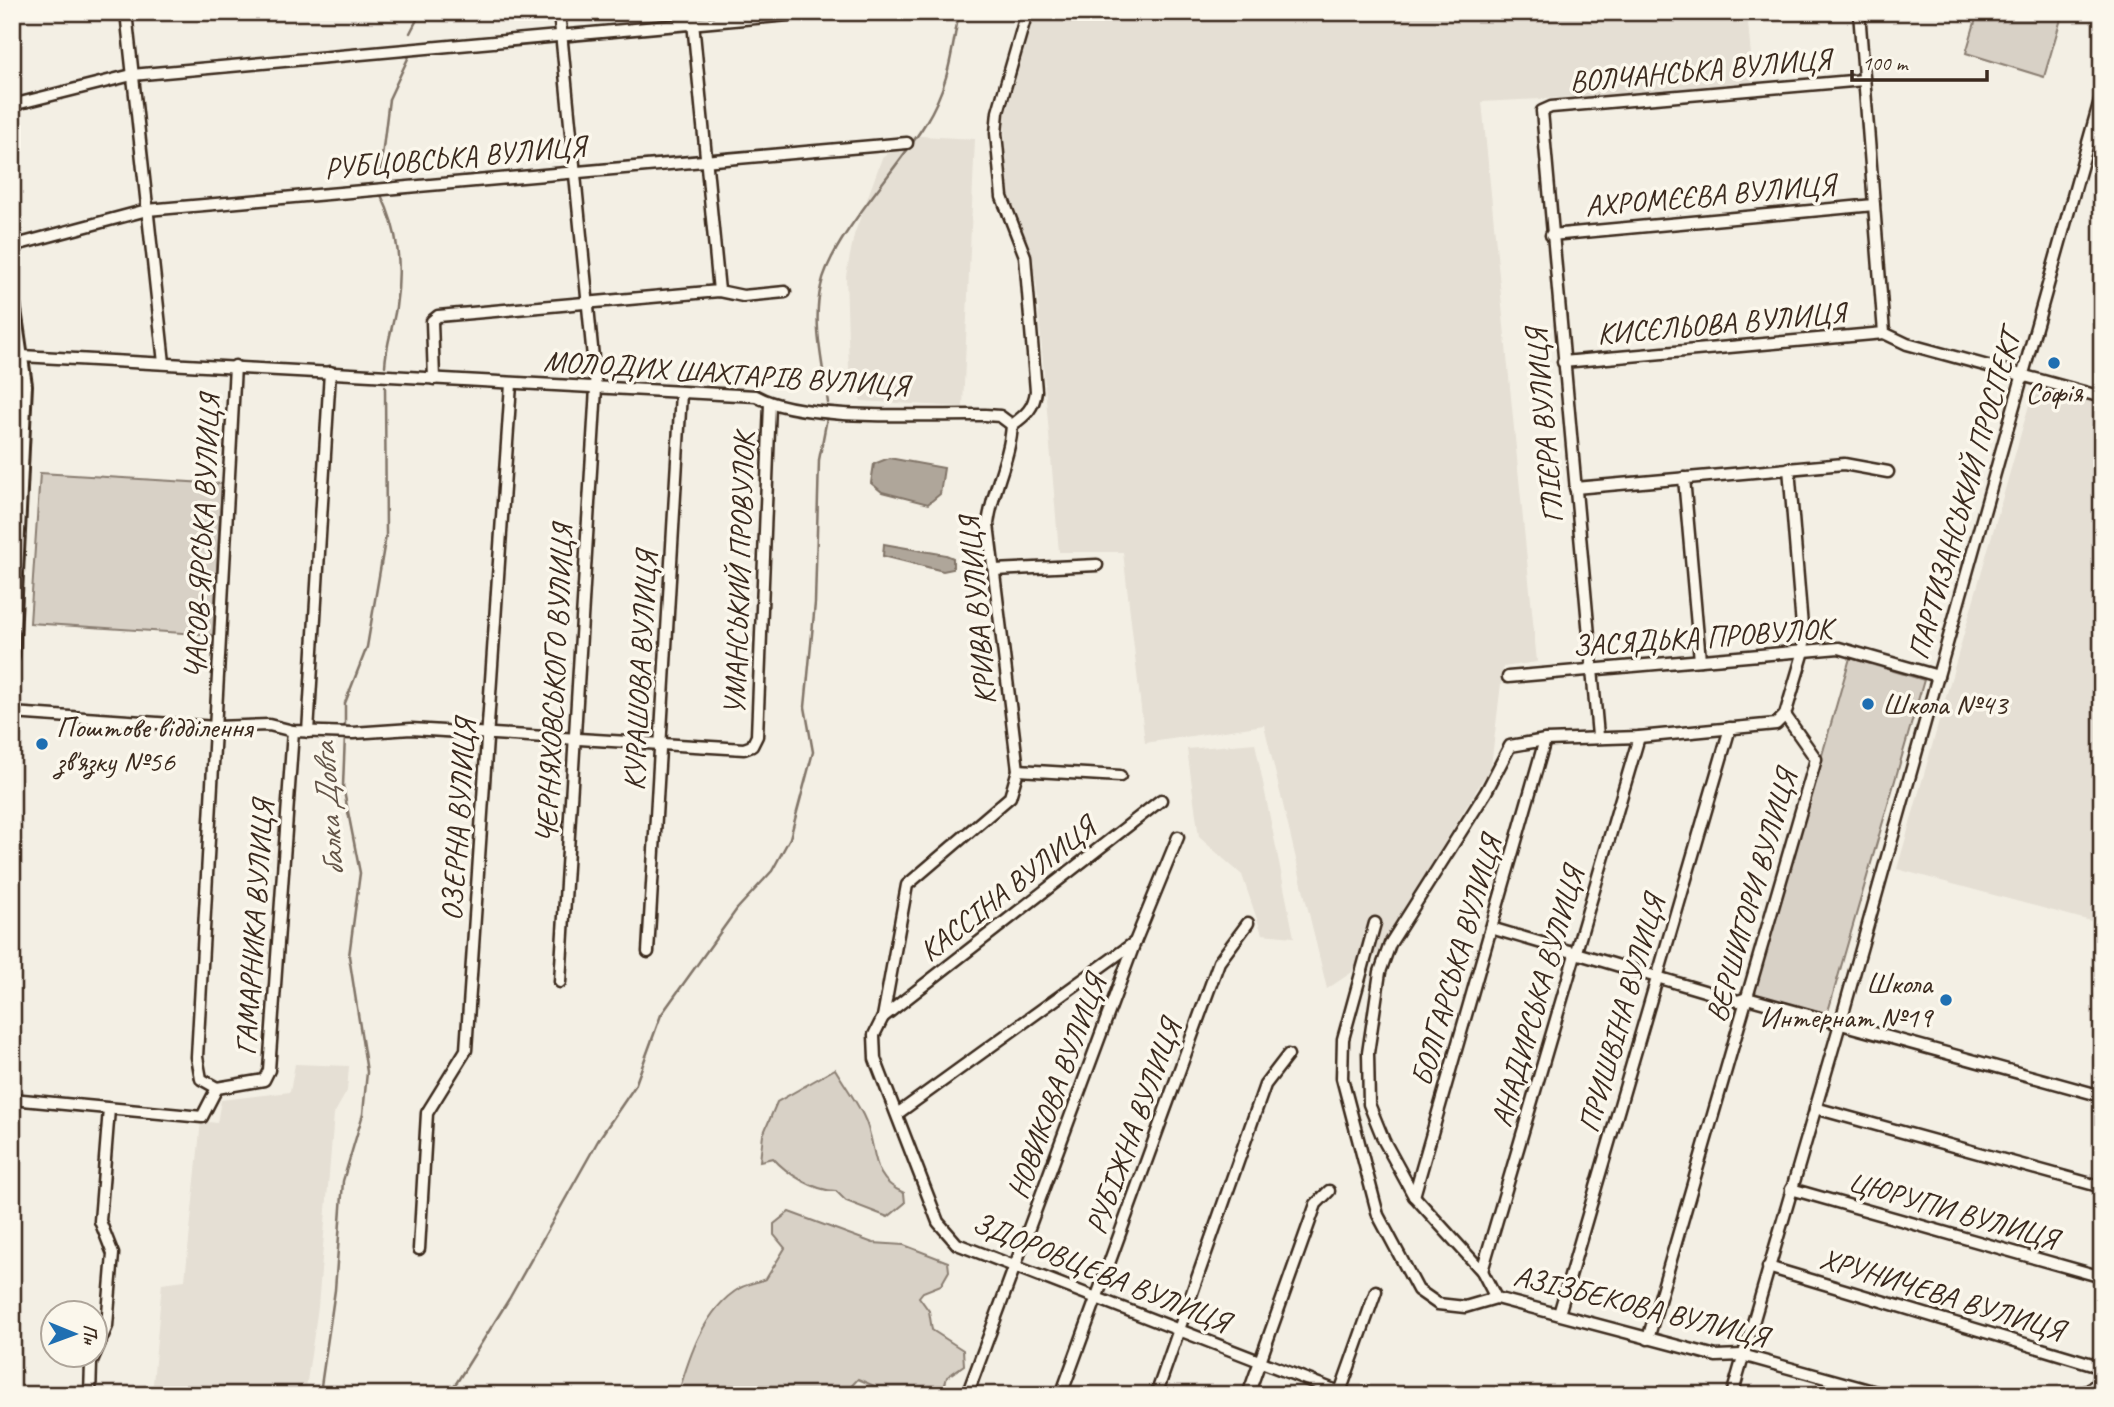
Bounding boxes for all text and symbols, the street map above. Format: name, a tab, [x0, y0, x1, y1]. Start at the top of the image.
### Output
scale bar	[1852, 38, 1986, 82]
street label: ВОЛЧАНСЬКА ВУЛИЦЯ	[1568, 39, 1836, 100]
text: 100 m	[1862, 50, 1909, 76]
street label: РУБЦОВСЬКА ВУЛИЦЯ	[323, 126, 591, 187]
street label: АХРОМЄЄВА ВУЛИЦЯ	[1584, 165, 1841, 225]
street label: КИСЄЛЬОВА ВУЛИЦЯ	[1595, 293, 1851, 353]
street label: ПАРТИЗАНСЬКИЙ ПРОСПЕКТ	[1899, 319, 2031, 664]
street label: ГЛІЄРА ВУЛИЦЯ	[1516, 323, 1571, 525]
street label: МОЛОДИХ ШАХТАРІВ ВУЛИЦЯ	[542, 341, 914, 405]
marker: Софія	[2046, 355, 2062, 371]
place label: Софія	[2025, 373, 2084, 411]
street label: ЧАСОВ-ЯРСЬКА ВУЛИЦЯ	[176, 389, 229, 680]
street label: УМАНСЬКИЙ ПРОВУЛОК	[715, 427, 763, 716]
street label: КРИВА ВУЛИЦЯ	[949, 511, 1004, 706]
street label: ЧЕРНЯХОВСЬКОГО ВУЛИЦЯ	[527, 519, 582, 844]
street label: КУРАШОВА ВУЛИЦЯ	[615, 546, 665, 791]
street label: ЗАСЯДЬКА ПРОВУЛОК	[1571, 609, 1839, 665]
place label: Школа №43	[1882, 685, 2010, 723]
marker: Школа №43	[1860, 696, 1876, 712]
place label: Поштове відділення зв'язку №56	[52, 708, 255, 780]
street label: ОЗЕРНА ВУЛИЦЯ	[432, 714, 484, 922]
marker: Поштове відділення зв'язку №56	[34, 736, 50, 752]
water label: балка Довга	[303, 739, 354, 878]
street label: ВЕРШИГОРИ ВУЛИЦЯ	[1697, 761, 1806, 1026]
street label: ГАМАРНИКА ВУЛИЦЯ	[226, 795, 282, 1056]
street label: КАССІНА ВУЛИЦЯ	[911, 806, 1106, 970]
street label: БОЛГАРСЬКА ВУЛИЦЯ	[1402, 828, 1511, 1090]
street label: АНАДИРСЬКА ВУЛИЦЯ	[1482, 859, 1593, 1131]
street label: ПРИШВІНА ВУЛИЦЯ	[1569, 887, 1674, 1137]
place label: Школа Интернат №19	[1760, 964, 1934, 1036]
street label: НОВИКОВА ВУЛИЦЯ	[998, 966, 1116, 1204]
marker: Школа Интернат №19	[1938, 992, 1954, 1008]
street label: РУБІЖНА ВУЛИЦЯ	[1077, 1011, 1191, 1239]
street label: ЦЮРУПИ ВУЛИЦЯ	[1844, 1162, 2066, 1259]
street label: ЗДОРОВЦЕВА ВУЛИЦЯ	[967, 1203, 1239, 1343]
street label: ХРУНИЧЕВА ВУЛИЦЯ	[1816, 1239, 2073, 1350]
street label: АЗІЗБЕКОВА ВУЛИЦЯ	[1510, 1256, 1776, 1357]
north arrow	[38, 1298, 108, 1368]
text: Пн	[78, 1324, 102, 1346]

